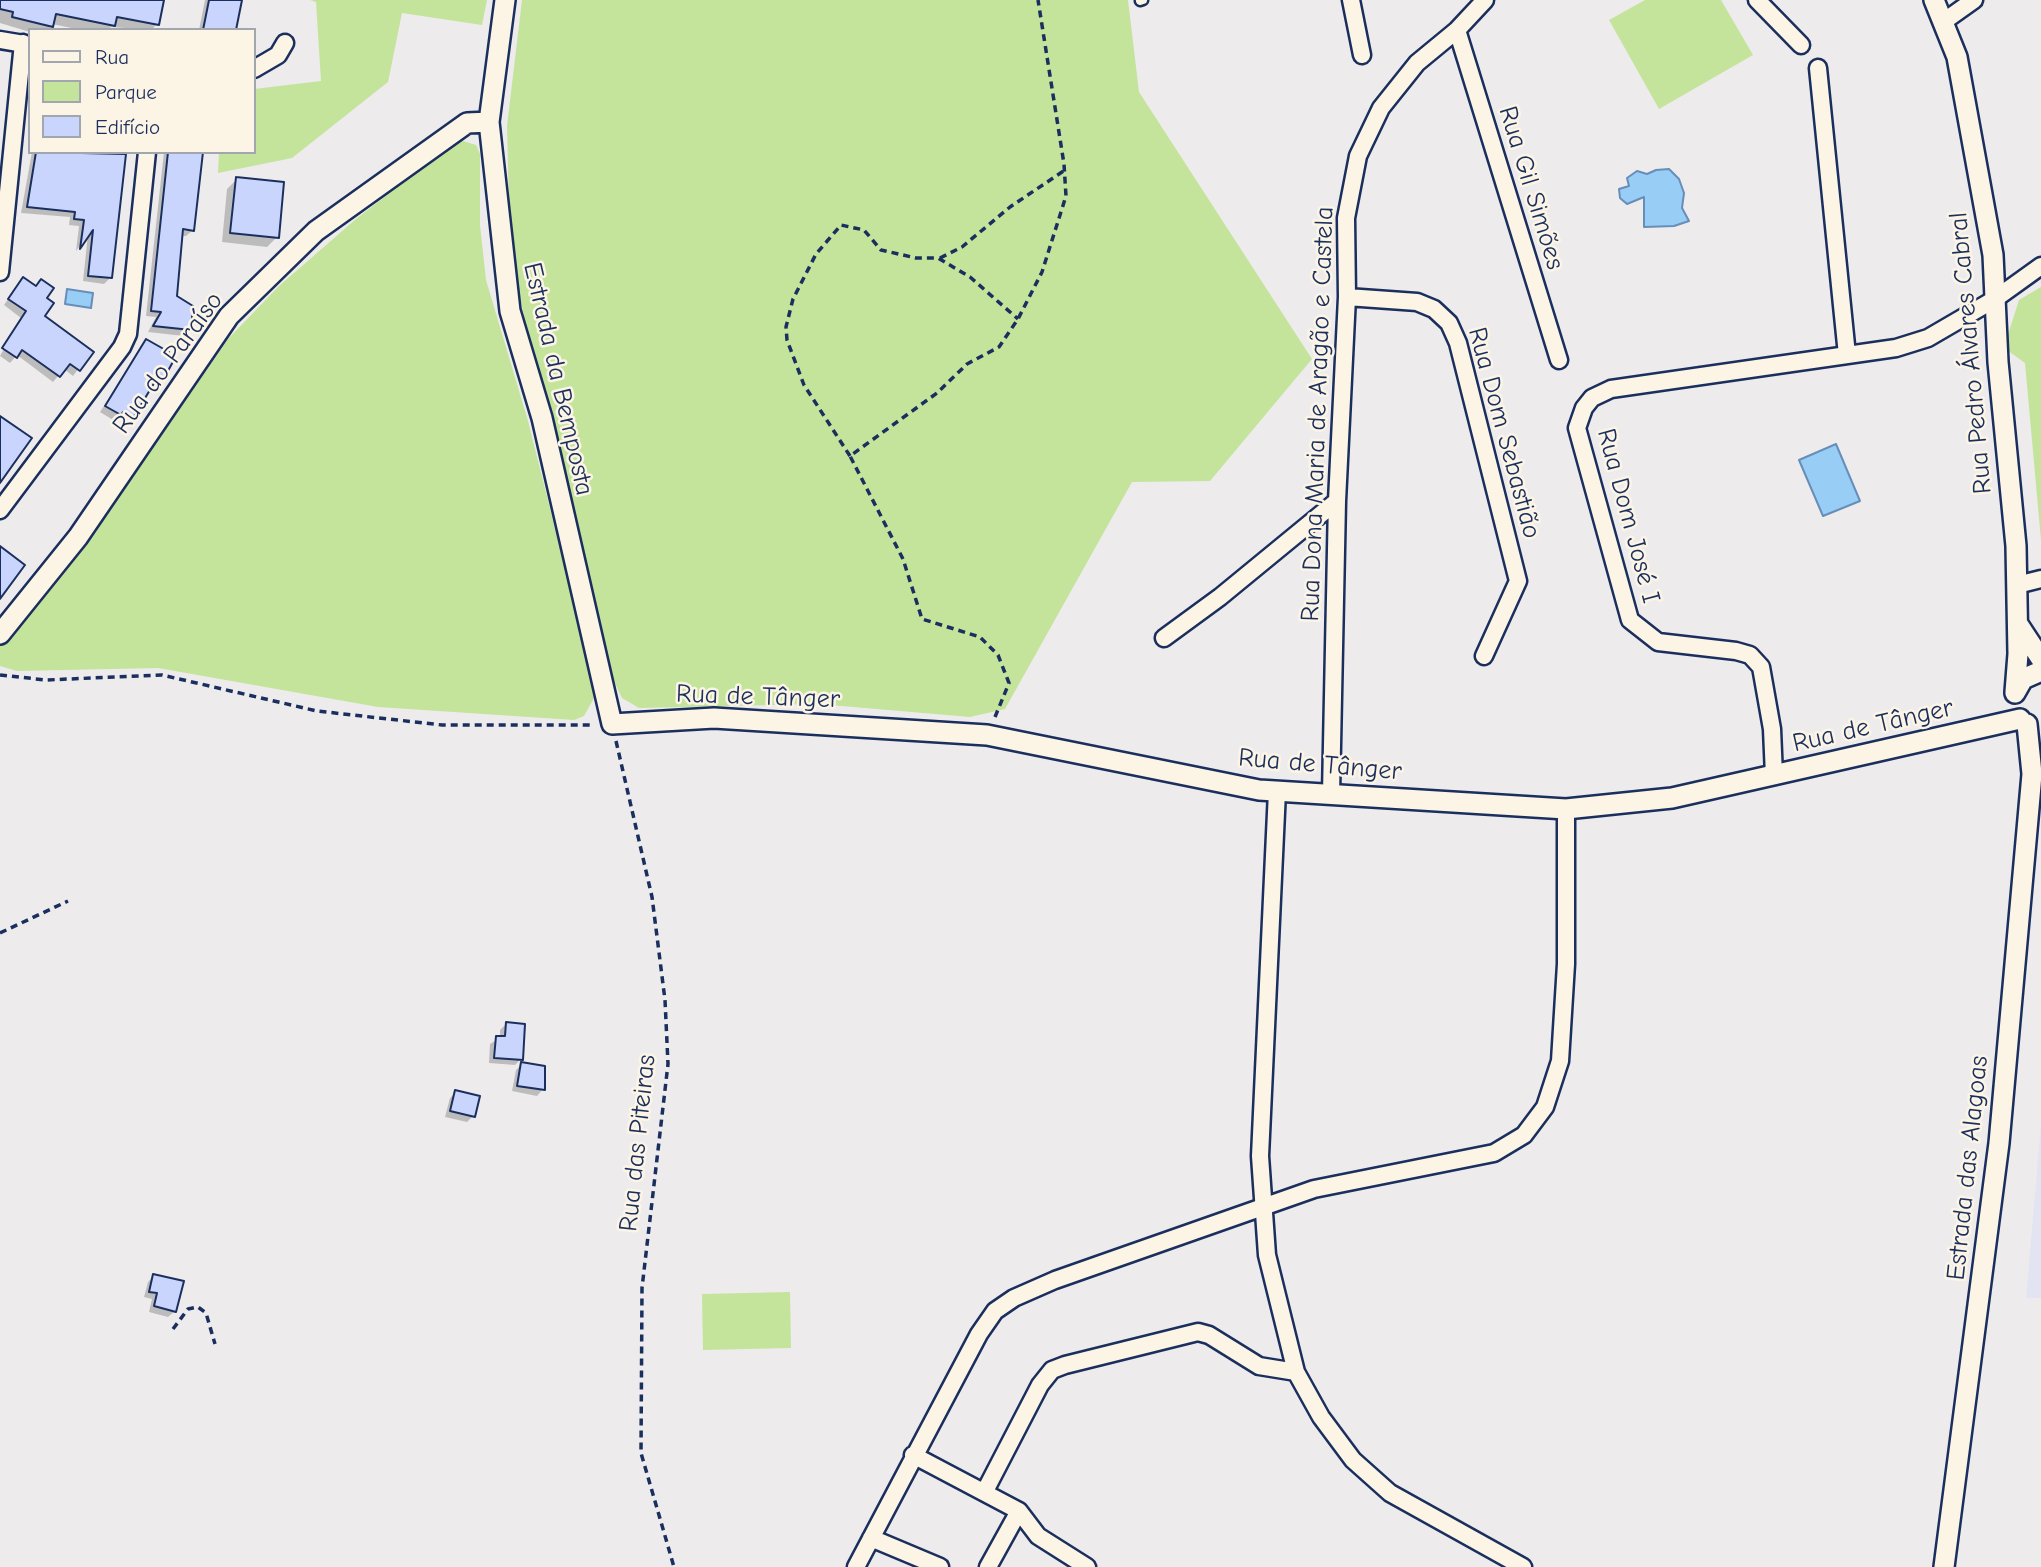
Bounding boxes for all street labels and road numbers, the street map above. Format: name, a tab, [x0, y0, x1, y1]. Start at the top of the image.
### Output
street label: Rua Gil Simões	[1491, 103, 1571, 273]
street label: Rua Dona Maria de Aragão e Castela	[1295, 206, 1341, 622]
street label: Rua Pedro Álvares Cabral	[1943, 211, 1999, 495]
street label: Estrada da Bemposta	[516, 260, 600, 498]
street label: Rua do Paraíso	[106, 286, 230, 440]
street label: Rua Dom Sebastião	[1461, 324, 1547, 542]
street label: Rua Dom José I	[1590, 425, 1666, 607]
street label: Rua de Tânger	[675, 679, 841, 715]
street label: Rua de Tânger	[1790, 692, 1956, 760]
street label: Rua de Tânger	[1237, 742, 1403, 788]
street label: Rua das Piteiras	[613, 1053, 663, 1233]
street label: Estrada das Alagoas	[1941, 1054, 1995, 1282]

